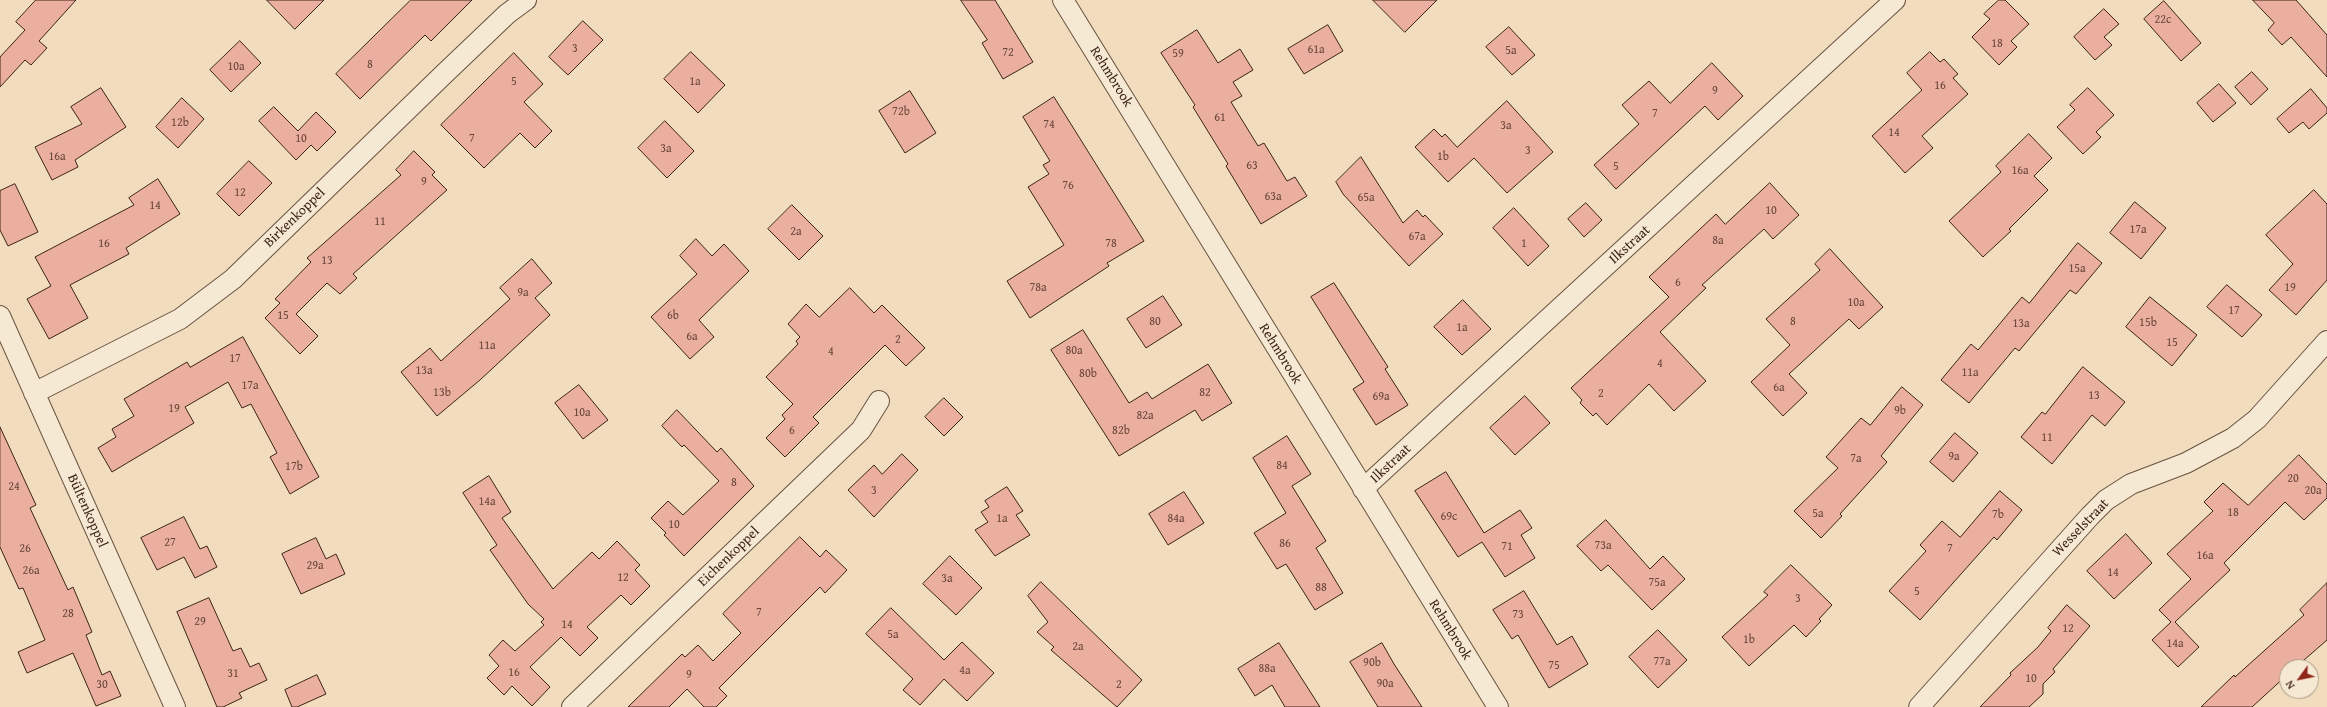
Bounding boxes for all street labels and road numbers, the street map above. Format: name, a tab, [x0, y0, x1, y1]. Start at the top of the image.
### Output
street label: Rehmbrook	[1086, 44, 1136, 110]
street label: Birkenkoppel	[261, 185, 329, 251]
street label: Ilkstraat	[1606, 222, 1654, 268]
street label: Rehmbrook	[1255, 321, 1305, 387]
street label: Ilkstraat	[1367, 441, 1415, 487]
street label: Bültenkoppel	[63, 472, 111, 550]
street label: Wesselstraat	[2049, 496, 2113, 560]
street label: Eichenkoppel	[695, 524, 763, 590]
street label: Rehmbrook	[1425, 597, 1475, 663]

